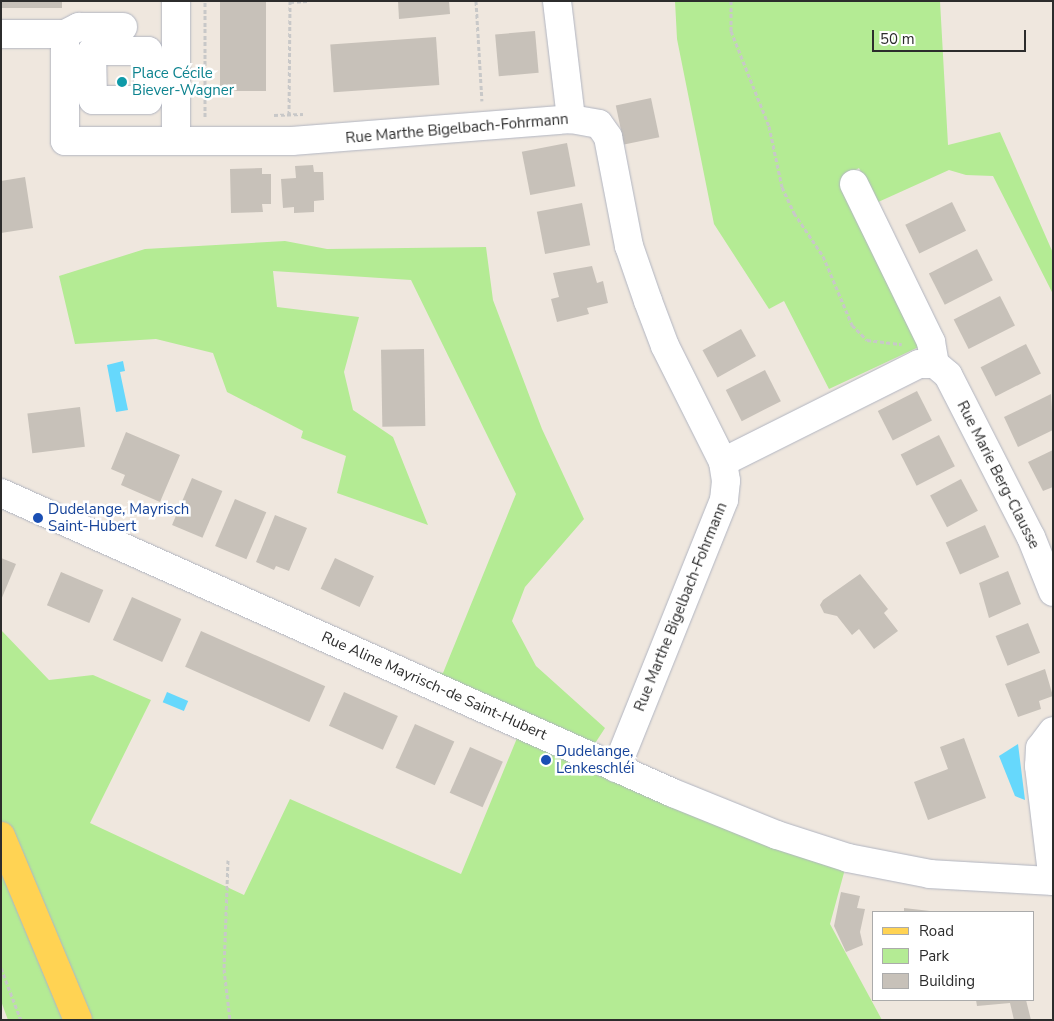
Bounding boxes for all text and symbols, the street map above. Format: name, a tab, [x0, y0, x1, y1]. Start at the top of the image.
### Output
scale bar	[874, 20, 1028, 52]
text: 50 m	[880, 29, 915, 49]
place label: Place Cécile Biever-Wagner	[132, 64, 234, 99]
marker: Place Cécile Biever-Wagner	[116, 76, 128, 88]
street label: Rue Marthe Bigelbach-Fohrmann	[345, 110, 569, 148]
street label: Rue Marie Berg-Clausse	[953, 398, 1043, 552]
place label: Dudelange, Mayrisch Saint-Hubert	[48, 500, 189, 535]
street label: Rue Marthe Bigelbach-Fohrmann	[631, 500, 731, 714]
marker: Dudelange, Mayrisch Saint-Hubert	[32, 512, 44, 524]
street label: Rue Aline Mayrisch-de Saint-Hubert	[319, 628, 549, 744]
place label: Dudelange, Lenkeschléi	[556, 742, 634, 777]
marker: Dudelange, Lenkeschléi	[540, 754, 552, 766]
legend	[872, 911, 1034, 1001]
text: Road	[919, 921, 954, 941]
text: Park	[919, 946, 949, 966]
text: Building	[919, 971, 975, 991]

